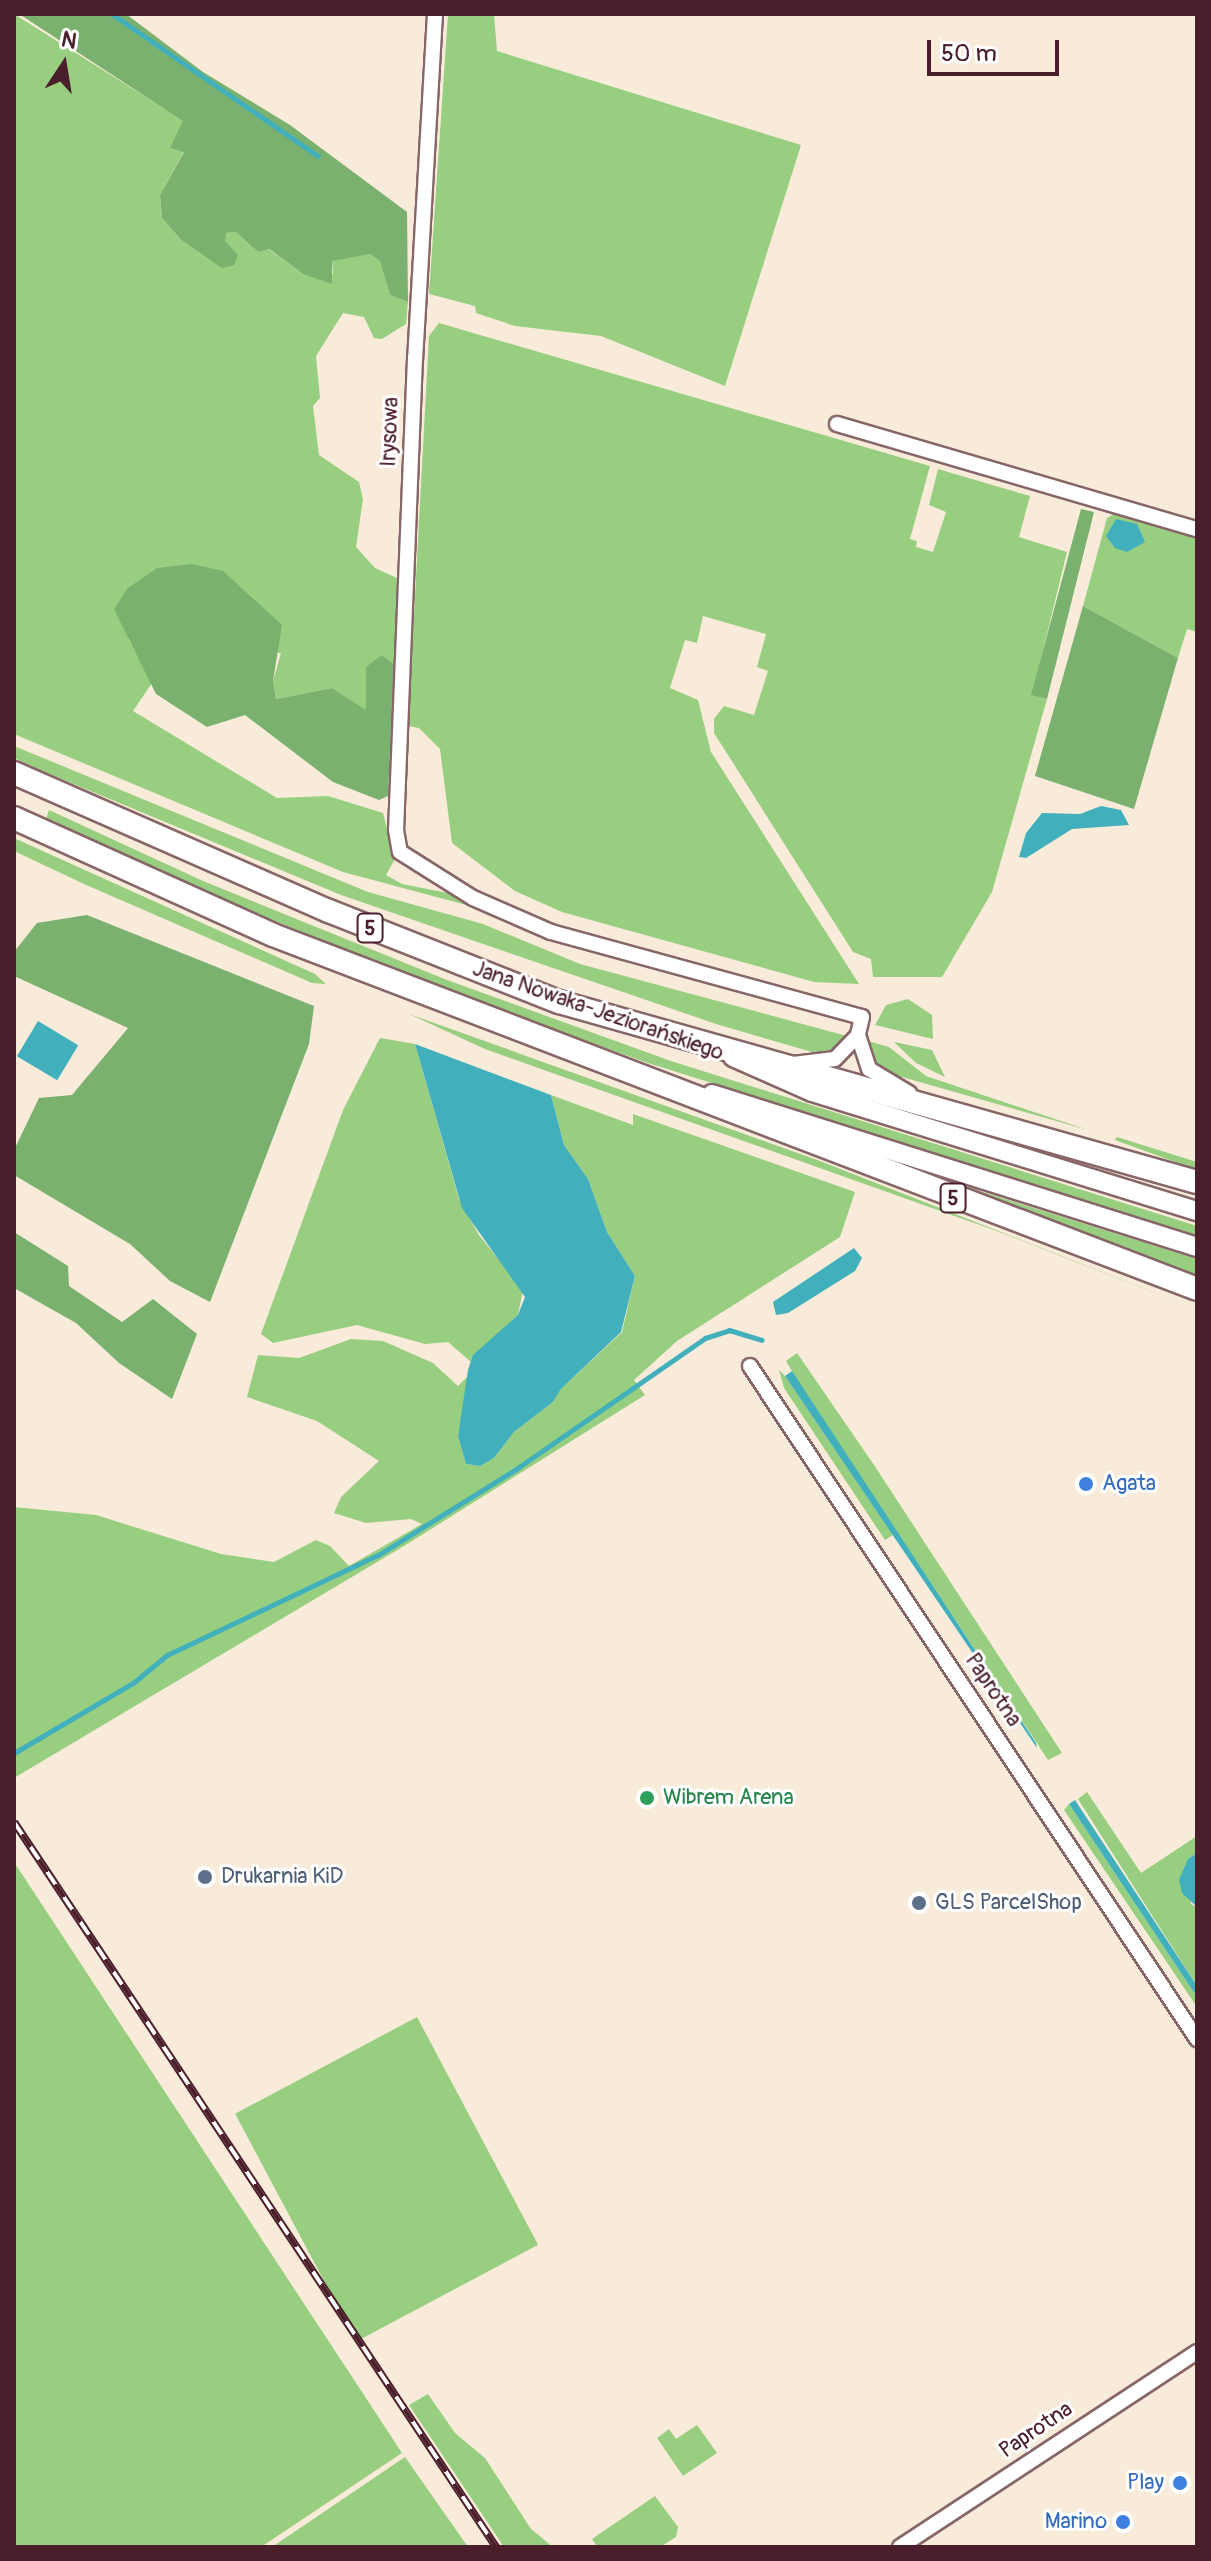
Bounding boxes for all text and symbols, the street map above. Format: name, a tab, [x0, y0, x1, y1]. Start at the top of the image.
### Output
north arrow	[24, 24, 104, 104]
scale bar	[931, 24, 1063, 74]
text: N	[59, 25, 79, 56]
text: 50 m	[941, 39, 997, 68]
street label: Irysowa	[376, 397, 404, 467]
road number: 5	[356, 912, 384, 944]
street label: Jana Nowaka-Jeziorańskiego	[469, 956, 727, 1066]
road number: 5	[939, 1182, 967, 1214]
place label: Agata	[1102, 1471, 1156, 1497]
marker: Agata	[1077, 1475, 1095, 1493]
street label: Paprotna	[959, 1648, 1027, 1732]
place label: Wibrem Arena	[663, 1785, 794, 1811]
marker: Wibrem Arena	[638, 1789, 656, 1807]
place label: Drukarnia KiD	[221, 1864, 343, 1890]
marker: Drukarnia KiD	[196, 1868, 214, 1886]
place label: GLS ParcelShop	[935, 1890, 1082, 1916]
marker: GLS ParcelShop	[910, 1894, 928, 1912]
street label: Paprotna	[994, 2396, 1078, 2464]
place label: Play	[1127, 2470, 1164, 2496]
marker: Play	[1171, 2474, 1189, 2492]
place label: Marino	[1045, 2509, 1107, 2535]
marker: Marino	[1114, 2513, 1132, 2531]

